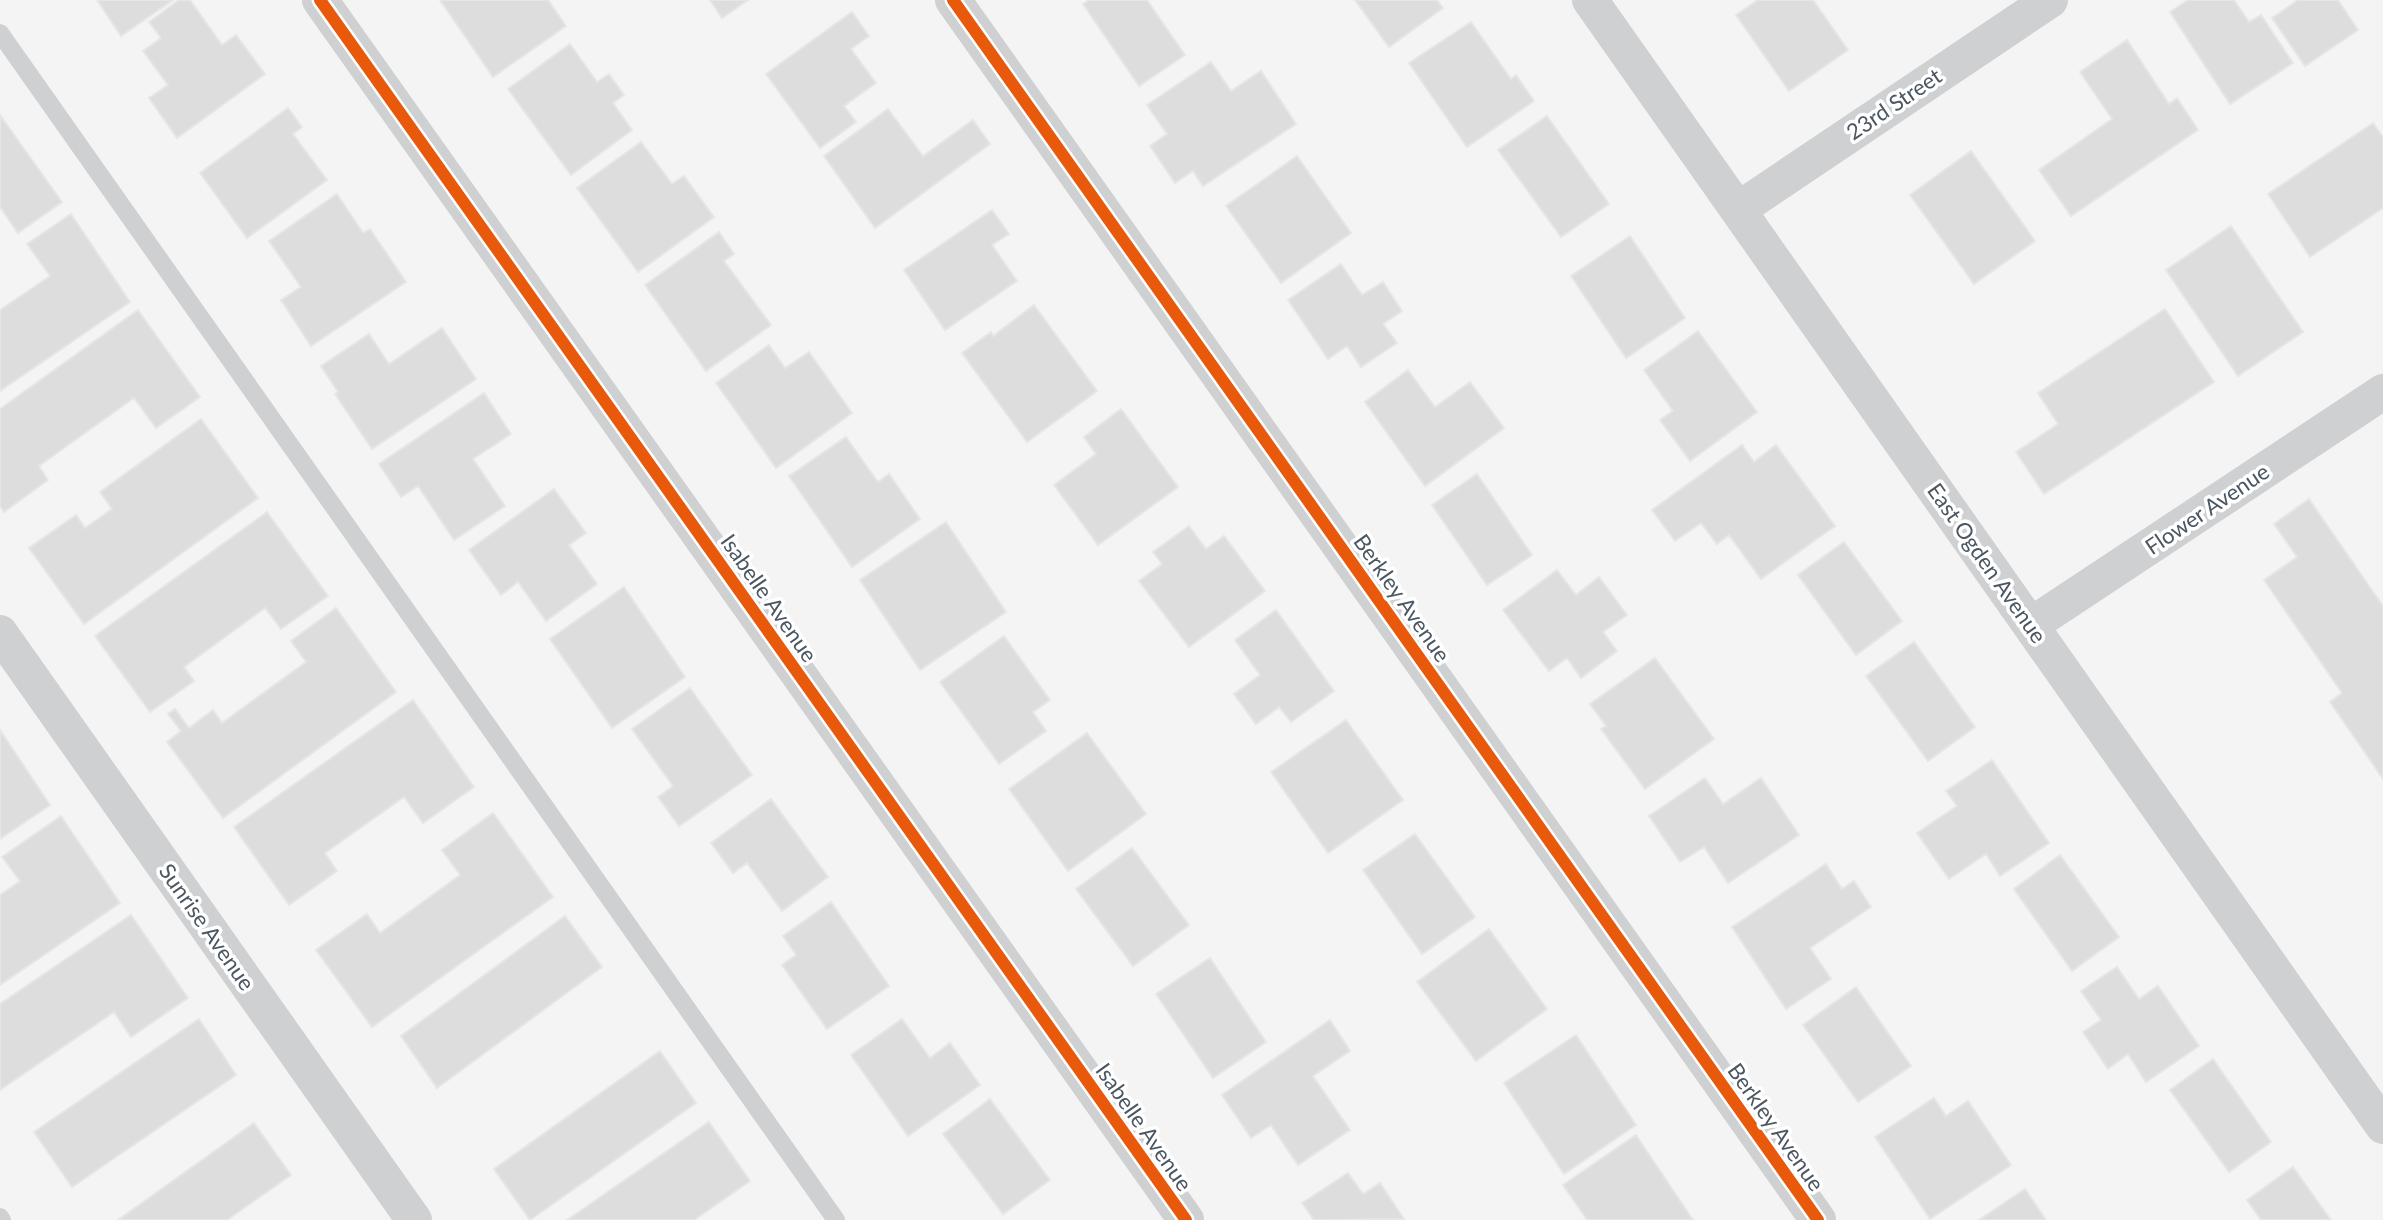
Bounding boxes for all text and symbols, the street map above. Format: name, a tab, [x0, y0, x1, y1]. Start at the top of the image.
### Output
street label: 23rd Street	[1841, 62, 1947, 145]
street label: Flower Avenue	[2140, 457, 2274, 560]
street label: East Ogden Avenue	[1922, 478, 2053, 648]
street label: Isabelle Avenue	[715, 529, 823, 667]
street label: Berkley Avenue	[1348, 529, 1456, 667]
street label: Sunrise Avenue	[154, 858, 261, 995]
street label: Isabelle Avenue	[1090, 1058, 1198, 1196]
street label: Berkley Avenue	[1722, 1058, 1830, 1196]

